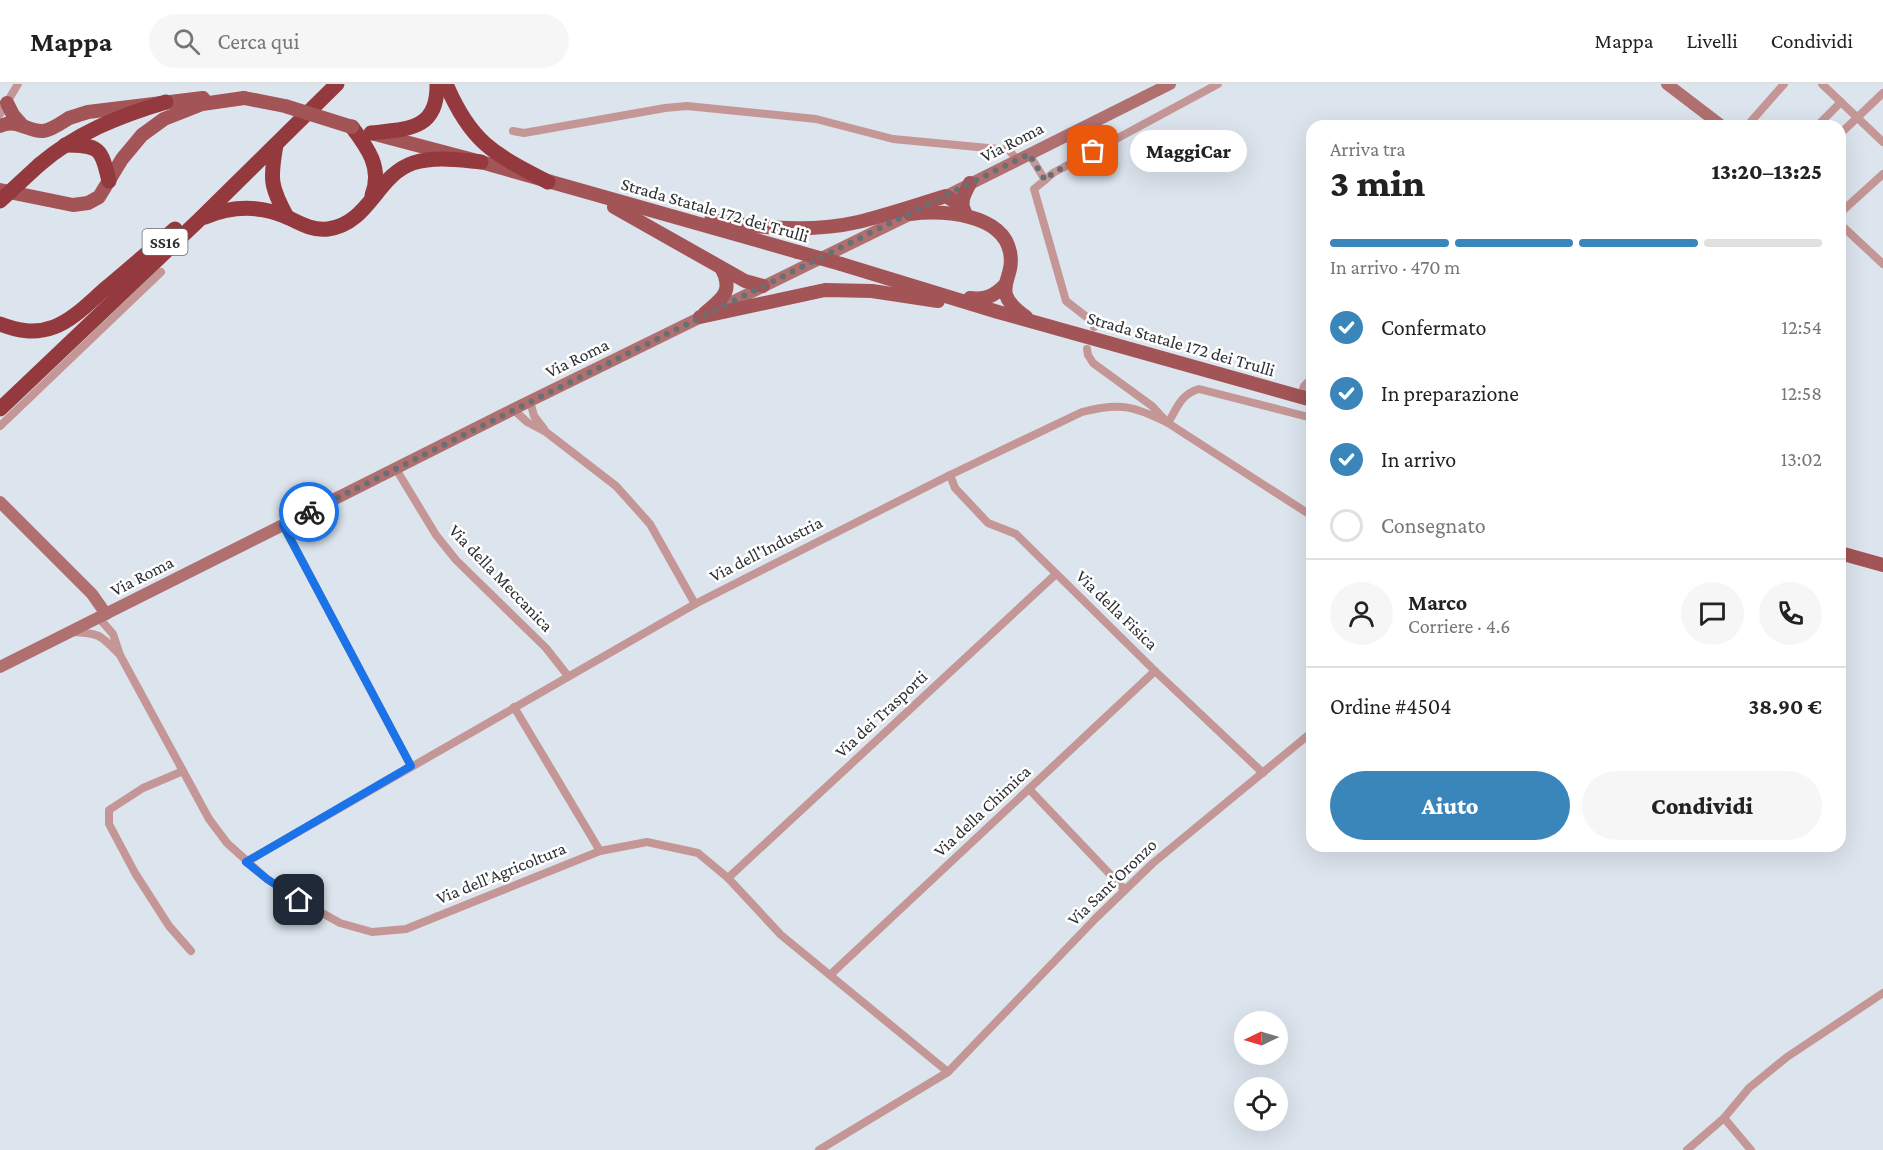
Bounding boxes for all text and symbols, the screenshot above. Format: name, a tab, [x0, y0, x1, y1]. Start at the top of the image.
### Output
search box	[149, 14, 569, 68]
icon: search	[170, 25, 203, 58]
text: Mappa	[30, 26, 113, 57]
text: Cerca qui	[218, 29, 300, 54]
text: Mappa	[1595, 29, 1653, 53]
text: Livelli	[1686, 29, 1738, 53]
text: Condividi	[1771, 29, 1853, 53]
street label: Via Roma	[977, 118, 1047, 166]
pin	[1067, 125, 1118, 176]
callout: MaggiCar	[1129, 130, 1246, 172]
icon: bag	[1076, 134, 1109, 167]
text: Arriva tra	[1330, 138, 1406, 160]
text: MaggiCar	[1146, 140, 1231, 162]
text: 13:20–13:25	[1711, 159, 1822, 184]
text: 3 min	[1330, 161, 1425, 204]
street label: Strada Statale 172 dei Trulli	[619, 174, 811, 246]
road number: SS16	[142, 229, 188, 255]
text: In arrivo · 470 m	[1330, 256, 1460, 278]
street label: Strada Statale 172 dei Trulli	[1085, 308, 1277, 380]
icon: check	[1330, 311, 1363, 344]
text: Confermato	[1381, 315, 1486, 340]
text: 12:54	[1782, 316, 1822, 338]
street label: Via Roma	[542, 334, 612, 382]
icon: check	[1330, 377, 1363, 410]
text: In preparazione	[1381, 381, 1519, 406]
text: 12:58	[1781, 382, 1822, 404]
icon: check	[1330, 443, 1363, 476]
text: In arrivo	[1381, 447, 1456, 472]
text: 13:02	[1781, 448, 1822, 470]
courier	[279, 482, 339, 542]
icon: bike	[293, 496, 326, 529]
street label: Via dell'Industria	[706, 512, 826, 586]
text: Consegnato	[1381, 513, 1486, 538]
street label: Via della Meccanica	[445, 520, 557, 636]
street label: Via Roma	[107, 552, 177, 600]
street label: Via della Fisica	[1072, 566, 1162, 654]
button: person	[1330, 582, 1393, 645]
button: chat	[1681, 582, 1744, 645]
button: phone	[1759, 582, 1822, 645]
text: Marco	[1408, 590, 1467, 615]
text: Corriere · 4.6	[1408, 615, 1510, 637]
street label: Via dei Trasporti	[831, 666, 931, 762]
text: Ordine #4504	[1330, 694, 1452, 719]
text: 38.90 €	[1749, 694, 1822, 719]
street label: Via della Chimica	[929, 761, 1035, 861]
button: Aiuto	[1330, 771, 1570, 840]
button: Condividi	[1582, 771, 1822, 840]
street label: Via Sant'Oronzo	[1063, 834, 1161, 930]
street label: Via dell'Agricoltura	[433, 838, 569, 908]
pin	[273, 874, 324, 925]
icon: home	[282, 883, 315, 916]
north arrow	[1234, 1011, 1288, 1065]
map controls	[1234, 1011, 1288, 1131]
button: locate	[1234, 1077, 1288, 1131]

